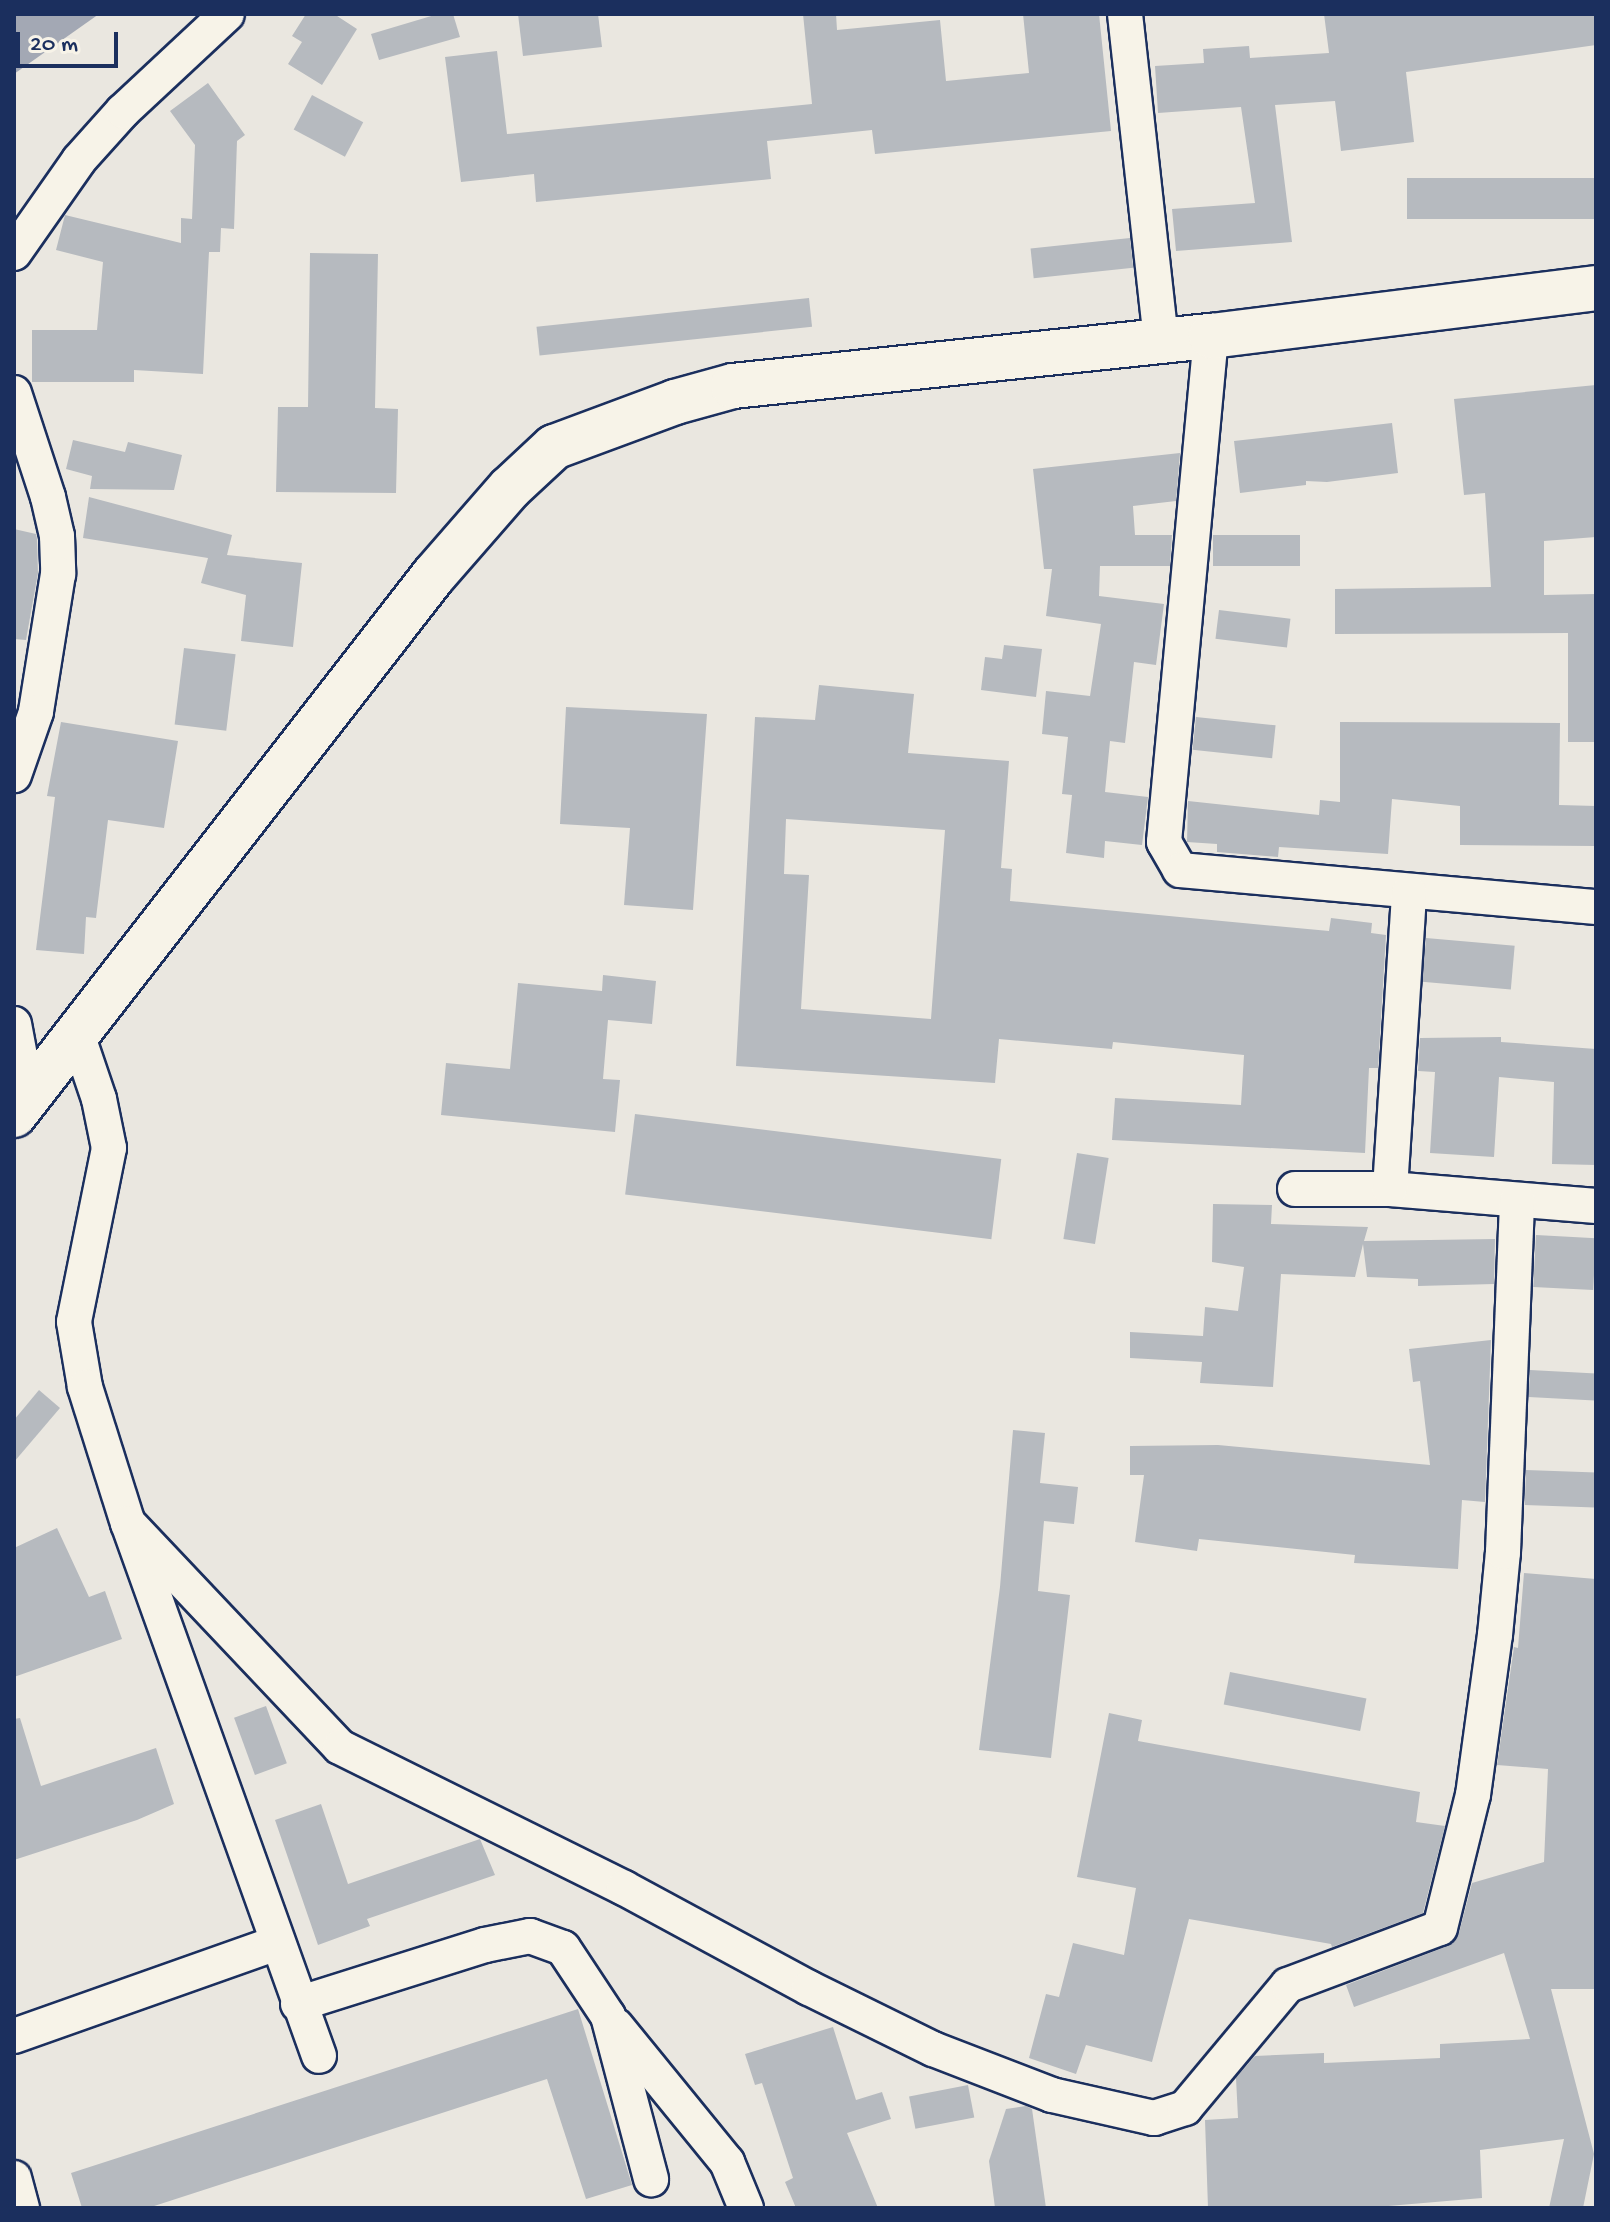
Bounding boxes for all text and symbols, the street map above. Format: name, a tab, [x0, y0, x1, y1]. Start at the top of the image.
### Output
scale bar	[20, 16, 122, 66]
text: 20 m	[30, 31, 78, 60]

